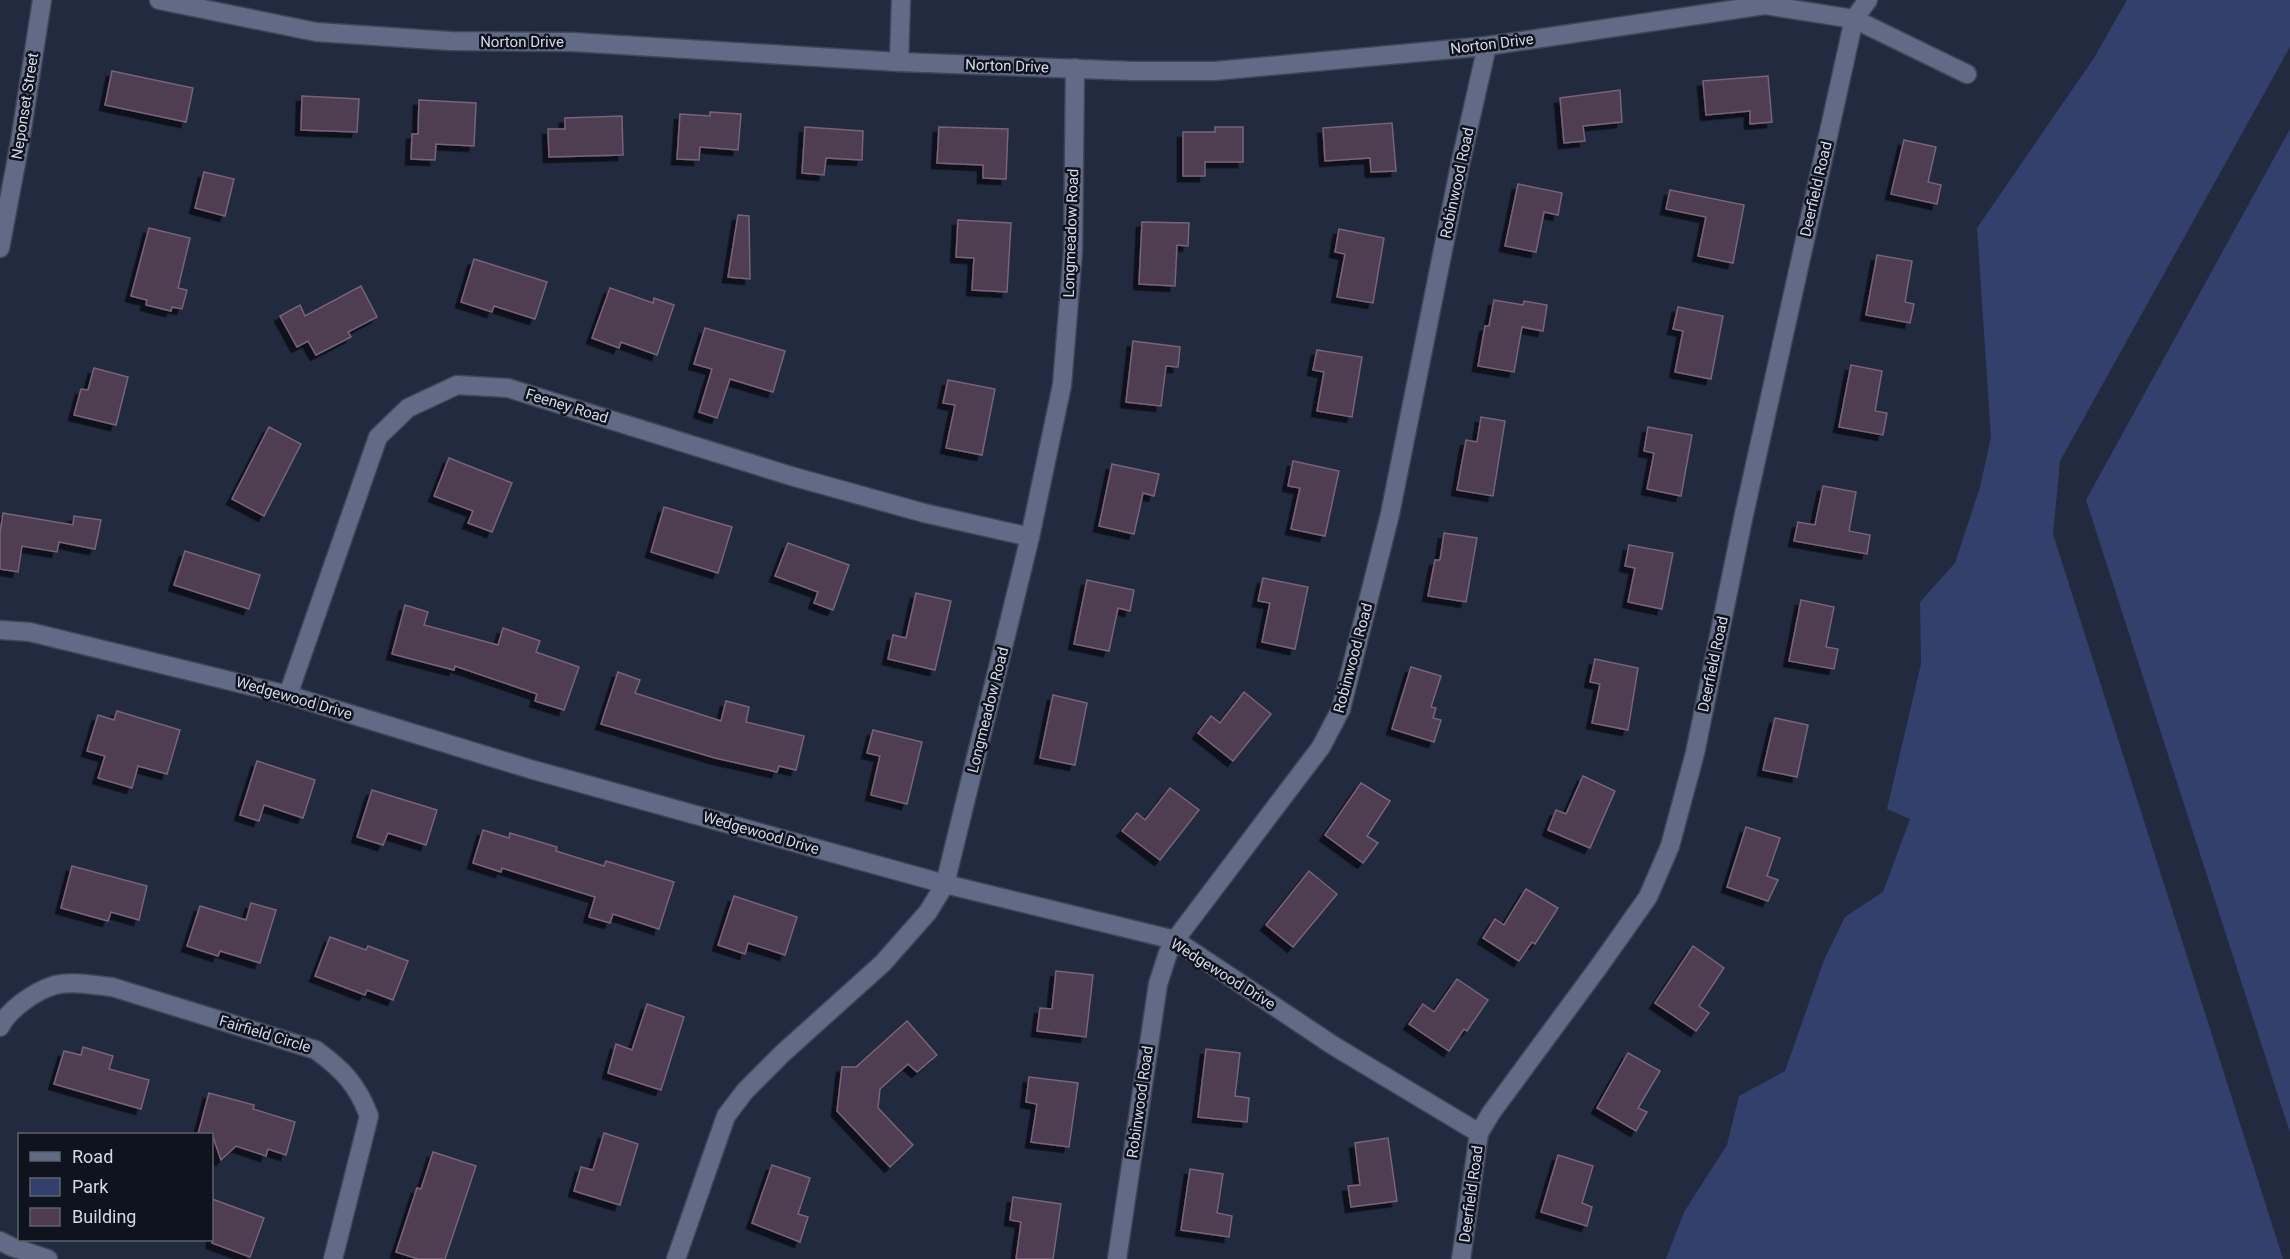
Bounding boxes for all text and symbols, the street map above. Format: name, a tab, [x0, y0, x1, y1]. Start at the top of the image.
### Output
street label: Norton Drive	[1449, 30, 1535, 58]
street label: Norton Drive	[480, 33, 564, 51]
street label: Neponset Street	[8, 51, 42, 161]
street label: Norton Drive	[965, 56, 1049, 76]
street label: Robinwood Road	[1436, 126, 1478, 240]
street label: Deerfield Road	[1796, 140, 1836, 238]
street label: Longmeadow Road	[1060, 168, 1082, 298]
street label: Feeney Road	[524, 385, 610, 427]
street label: Robinwood Road	[1330, 601, 1376, 715]
street label: Deerfield Road	[1694, 615, 1732, 713]
street label: Longmeadow Road	[964, 645, 1012, 775]
street label: Wedgewood Drive	[234, 673, 354, 723]
street label: Wedgewood Drive	[701, 808, 821, 858]
street label: Wedgewood Drive	[1167, 935, 1279, 1013]
street label: Fairfield Circle	[217, 1012, 313, 1056]
street label: Robinwood Road	[1123, 1045, 1157, 1159]
legend	[18, 1133, 213, 1241]
street label: Deerfield Road	[1455, 1145, 1487, 1243]
text: Road	[72, 1146, 113, 1167]
text: Park	[72, 1176, 109, 1197]
text: Building	[72, 1206, 136, 1227]

